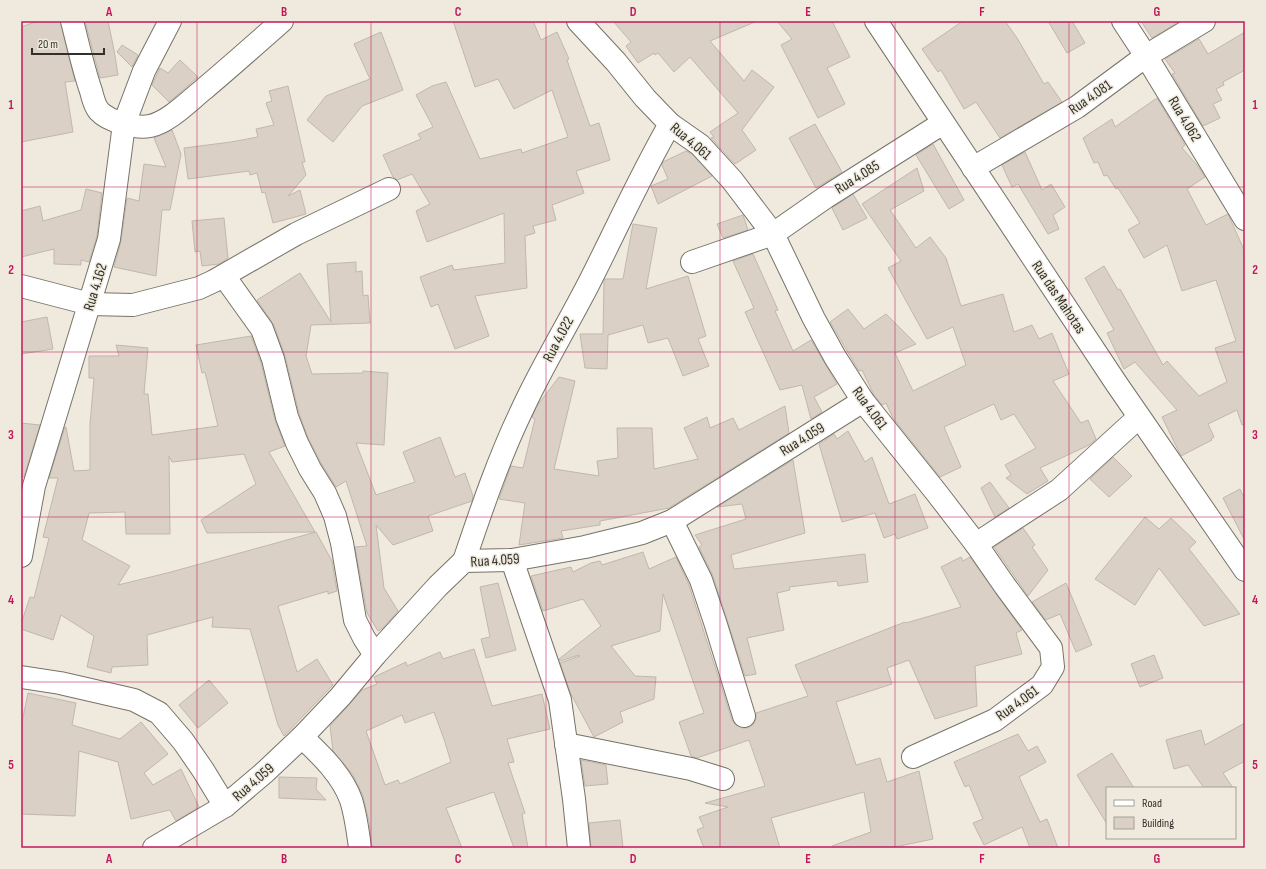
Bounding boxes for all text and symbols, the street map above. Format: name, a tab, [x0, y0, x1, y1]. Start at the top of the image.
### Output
text: A	[105, 4, 113, 20]
text: B	[281, 4, 287, 20]
text: C	[455, 4, 462, 20]
text: D	[630, 4, 637, 20]
text: E	[805, 4, 811, 20]
text: F	[979, 4, 985, 20]
text: G	[1154, 4, 1161, 20]
scale bar	[32, 30, 104, 56]
text: 20 m	[38, 37, 58, 52]
street label: Rua 4.081	[1065, 75, 1116, 119]
street label: Rua 4.062	[1164, 93, 1205, 145]
text: 1	[8, 97, 14, 113]
text: 1	[1252, 97, 1258, 113]
street label: Rua 4.061	[666, 119, 716, 165]
street label: Rua 4.085	[831, 156, 883, 199]
street label: Rua das Mahotas	[1027, 257, 1090, 337]
street label: Rua 4.162	[79, 261, 112, 313]
text: 2	[8, 262, 14, 278]
text: 2	[1252, 262, 1258, 278]
street label: Rua 4.022	[539, 313, 578, 365]
street label: Rua 4.061	[848, 383, 892, 434]
street label: Rua 4.059	[776, 418, 828, 461]
text: 3	[8, 427, 14, 443]
text: 3	[1252, 427, 1258, 443]
street label: Rua 4.059	[470, 549, 520, 572]
text: 4	[8, 592, 14, 608]
text: 4	[1252, 592, 1258, 608]
street label: Rua 4.061	[992, 681, 1043, 725]
text: 5	[8, 757, 14, 773]
text: 5	[1252, 757, 1258, 773]
street label: Rua 4.059	[228, 759, 278, 806]
legend	[1106, 787, 1236, 839]
text: Road	[1142, 796, 1162, 811]
text: Building	[1142, 816, 1174, 831]
text: A	[105, 851, 113, 867]
text: B	[281, 851, 287, 867]
text: C	[455, 851, 462, 867]
text: D	[630, 851, 637, 867]
text: E	[805, 851, 811, 867]
text: F	[979, 851, 985, 867]
text: G	[1154, 851, 1161, 867]

